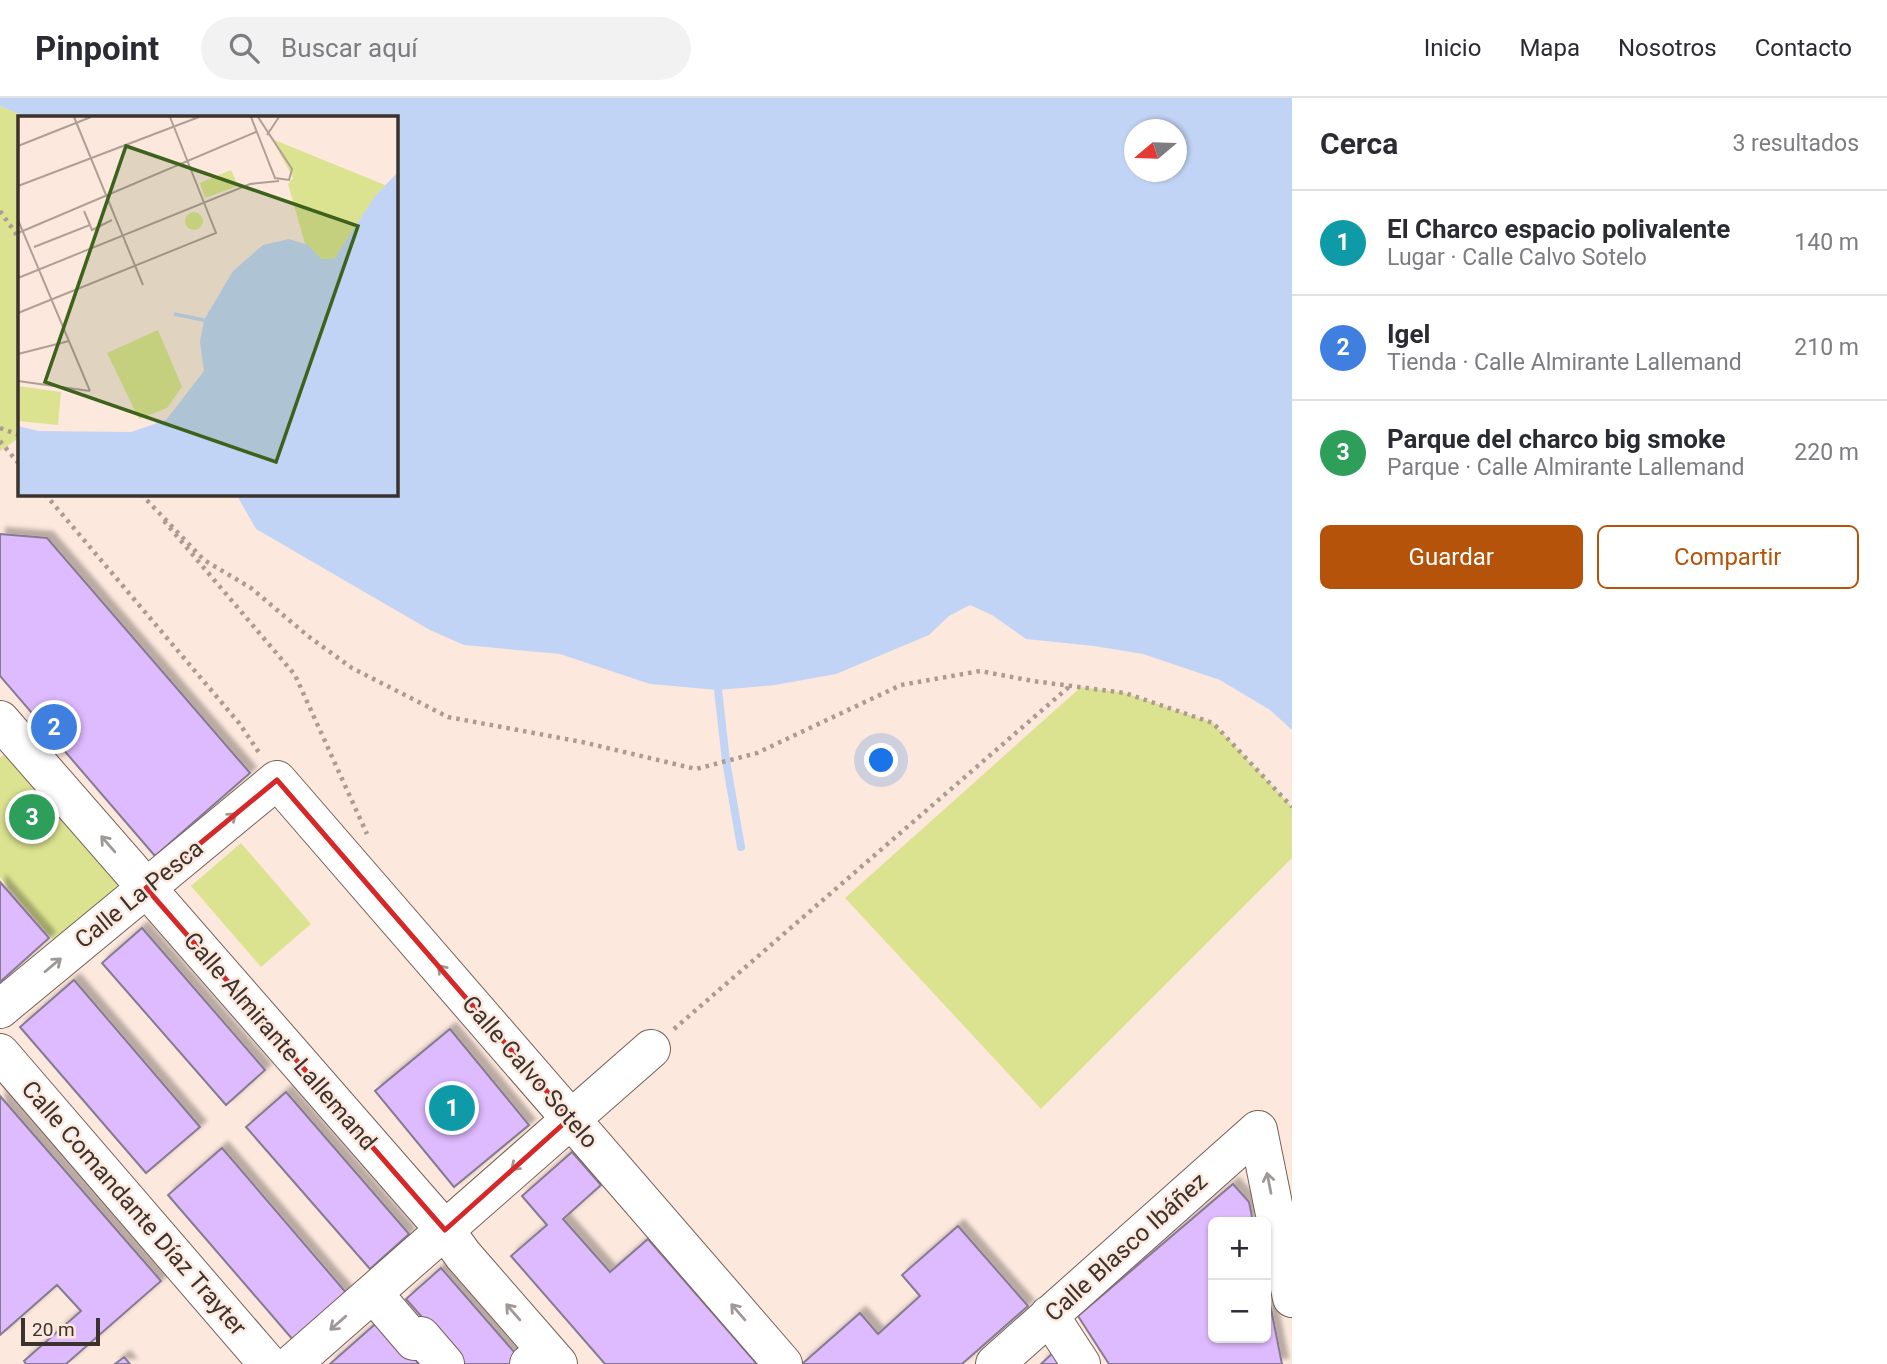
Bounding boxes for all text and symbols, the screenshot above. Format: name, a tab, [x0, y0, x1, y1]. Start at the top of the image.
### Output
search box	[201, 17, 691, 80]
text: Pinpoint	[35, 29, 159, 68]
icon: search	[225, 29, 263, 67]
text: Buscar aquí	[281, 33, 418, 63]
text: Inicio	[1424, 34, 1481, 62]
text: Mapa	[1519, 34, 1580, 62]
text: Nosotros	[1618, 34, 1717, 62]
text: Contacto	[1755, 34, 1852, 62]
inset map	[18, 116, 397, 495]
north arrow	[1124, 119, 1187, 182]
text: Cerca	[1320, 126, 1398, 161]
text: 3 resultados	[1732, 130, 1859, 157]
text: El Charco espacio polivalente	[1387, 214, 1730, 244]
text: 1	[1336, 229, 1350, 256]
text: 140 m	[1794, 229, 1859, 256]
text: Lugar · Calle Calvo Sotelo	[1387, 244, 1647, 271]
text: Igel	[1387, 319, 1430, 349]
text: 2	[1336, 334, 1350, 361]
text: 210 m	[1794, 334, 1859, 361]
text: Tienda · Calle Almirante Lallemand	[1387, 349, 1742, 376]
text: Parque del charco big smoke	[1387, 424, 1726, 454]
text: 3	[1336, 439, 1350, 466]
text: 220 m	[1794, 439, 1859, 466]
text: Parque · Calle Almirante Lallemand	[1387, 454, 1744, 481]
button: Guardar	[1320, 525, 1583, 589]
button: Compartir	[1597, 525, 1859, 589]
pin: 2	[31, 701, 77, 753]
your location	[864, 743, 898, 777]
pin: 3	[9, 791, 55, 843]
one-way arrow	[219, 813, 237, 828]
street label: Calle La Pesca	[69, 834, 209, 954]
one-way arrow	[100, 835, 116, 853]
street label: Calle Almirante Lallemand	[178, 926, 382, 1156]
one-way arrow	[43, 957, 61, 973]
one-way arrow	[437, 965, 453, 983]
street label: Calle Calvo Sotelo	[456, 990, 604, 1154]
street label: Calle Comandante Díaz Trayter	[16, 1075, 252, 1341]
pin: 1	[429, 1082, 475, 1134]
one-way arrow	[510, 1155, 528, 1171]
street label: Calle Blasco Ibáñez	[1039, 1167, 1213, 1327]
one-way arrow	[1262, 1172, 1275, 1195]
map controls	[1208, 1217, 1271, 1343]
button: +	[1208, 1217, 1271, 1280]
button: −	[1208, 1280, 1271, 1343]
one-way arrow	[505, 1304, 521, 1322]
one-way arrow	[730, 1304, 746, 1322]
scale bar	[21, 1315, 100, 1347]
one-way arrow	[329, 1315, 347, 1331]
text: 20 m	[32, 1318, 75, 1341]

